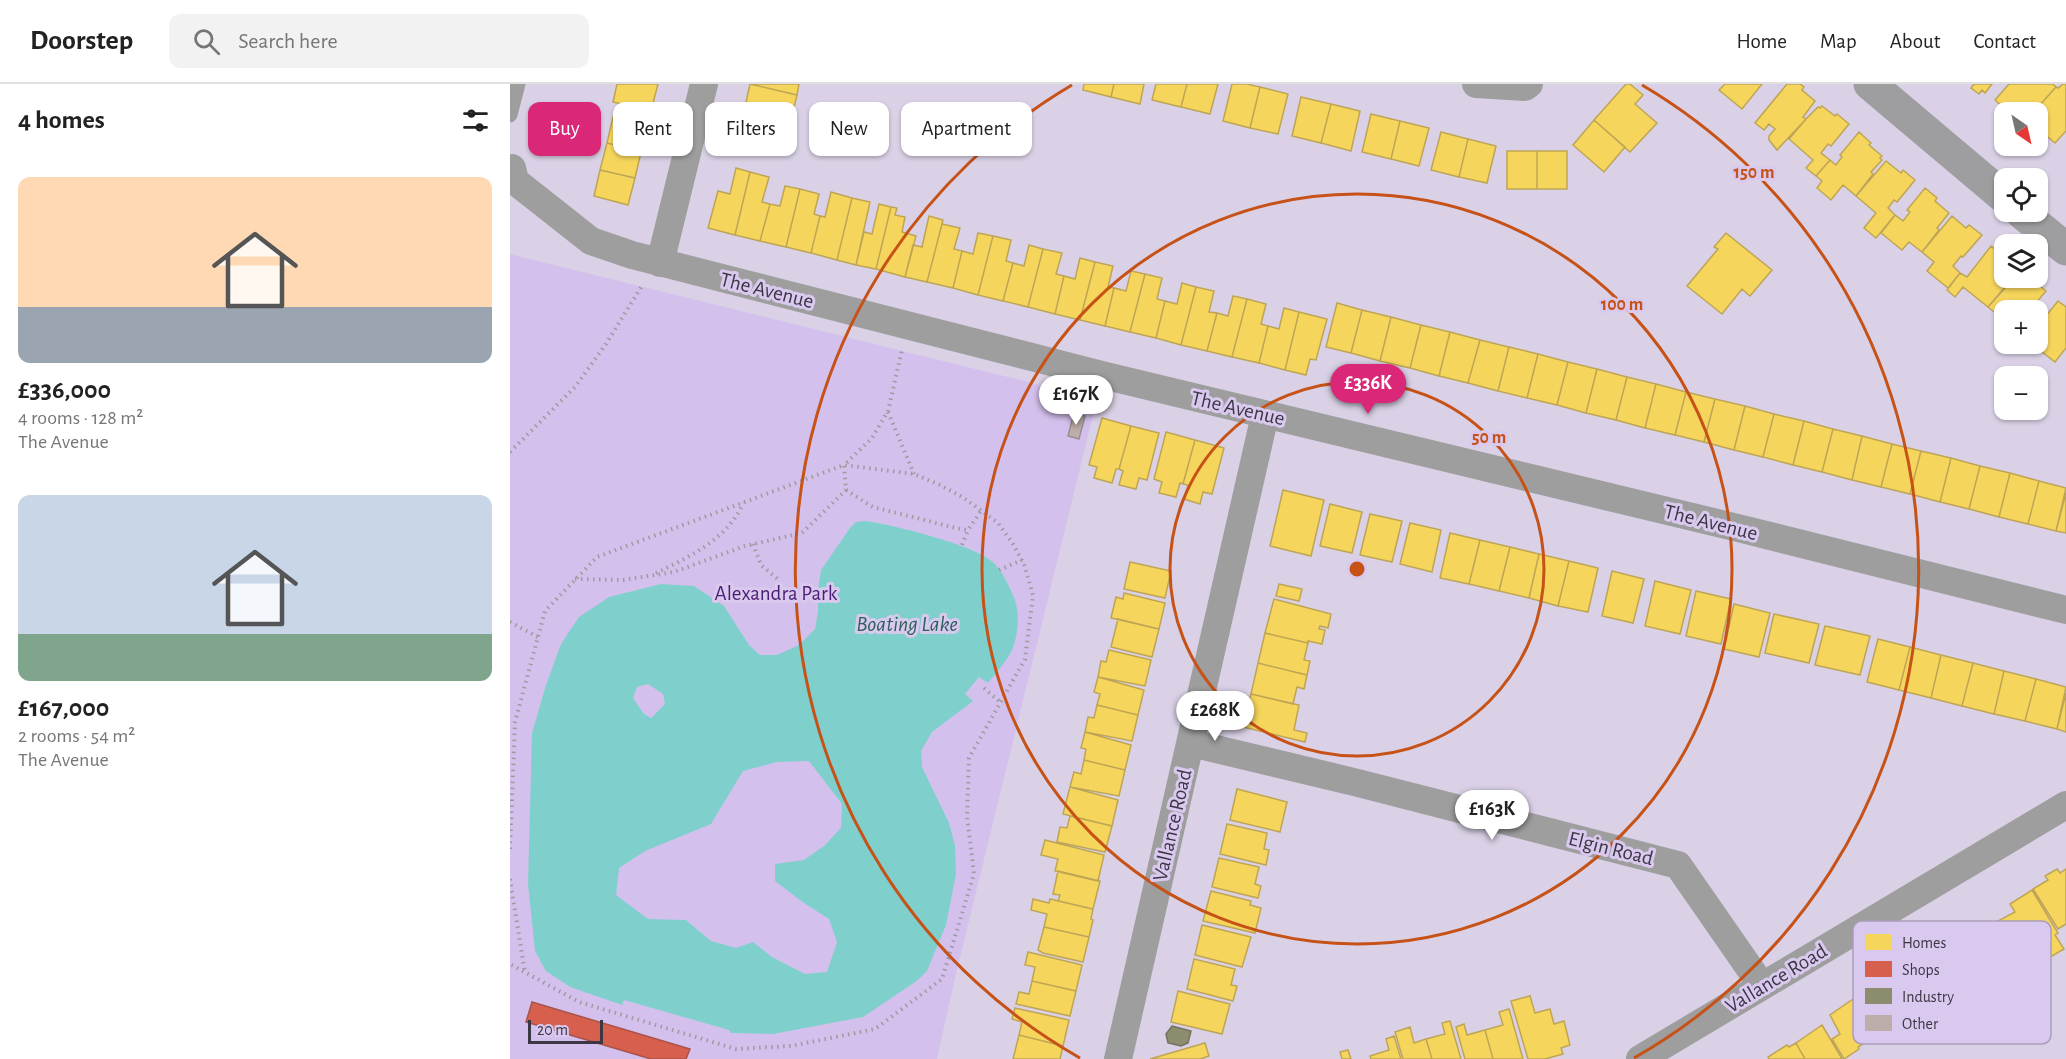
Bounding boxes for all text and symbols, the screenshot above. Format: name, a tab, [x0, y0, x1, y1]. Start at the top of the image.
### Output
search box	[169, 14, 589, 68]
icon: search	[190, 25, 223, 58]
text: Doorstep	[30, 27, 133, 55]
text: Search here	[238, 30, 338, 52]
text: Home	[1736, 31, 1787, 52]
text: Map	[1820, 31, 1857, 52]
text: About	[1890, 31, 1940, 52]
text: Contact	[1973, 31, 2036, 52]
chip: Buy	[528, 102, 601, 156]
chip: Rent	[613, 102, 693, 156]
chip: Filters	[705, 102, 797, 156]
chip: New	[809, 102, 889, 156]
chip: Apartment	[901, 102, 1032, 156]
north arrow	[1994, 102, 2048, 156]
map controls	[1994, 102, 2048, 420]
icon: filters	[459, 104, 492, 137]
text: 4 homes	[18, 107, 105, 133]
text: 150 m	[1734, 164, 1774, 182]
button: locate	[1994, 168, 2048, 222]
icon: home	[201, 216, 309, 324]
button: layers	[1994, 234, 2048, 288]
street label: The Avenue	[718, 269, 816, 312]
text: 100 m	[1601, 296, 1643, 314]
button: +	[1994, 300, 2048, 354]
pin: £336K	[1326, 364, 1410, 415]
button: −	[1994, 366, 2048, 420]
text: £336K	[1344, 373, 1392, 393]
pin: £167K	[1034, 375, 1118, 426]
text: £336,000	[18, 377, 111, 403]
text: £167K	[1053, 384, 1099, 404]
street label: The Avenue	[1189, 388, 1287, 429]
text: 4 rooms · 128 m²	[18, 408, 143, 428]
text: 50 m	[1472, 429, 1506, 447]
text: The Avenue	[18, 432, 109, 452]
street label: The Avenue	[1662, 501, 1760, 544]
icon: home	[201, 534, 309, 642]
centre of rings	[1347, 559, 1367, 579]
park label: Alexandra Park	[715, 583, 838, 604]
water label: Boating Lake	[856, 613, 958, 635]
pin: £268K	[1173, 691, 1257, 742]
text: £167,000	[18, 695, 109, 721]
text: £268K	[1190, 700, 1240, 720]
text: 2 rooms · 54 m²	[18, 726, 135, 746]
text: The Avenue	[18, 750, 109, 770]
street label: Vallance Road	[1149, 767, 1196, 883]
pin: £163K	[1450, 790, 1534, 841]
text: £163K	[1469, 799, 1515, 819]
street label: Elgin Road	[1566, 828, 1656, 869]
legend	[1853, 921, 2051, 1044]
text: Homes	[1902, 935, 1946, 951]
street label: Vallance Road	[1722, 940, 1831, 1017]
text: Shops	[1902, 962, 1940, 978]
text: Industry	[1902, 989, 1954, 1006]
text: Other	[1902, 1016, 1939, 1032]
scale bar	[528, 1017, 603, 1044]
text: 20 m	[537, 1022, 568, 1038]

